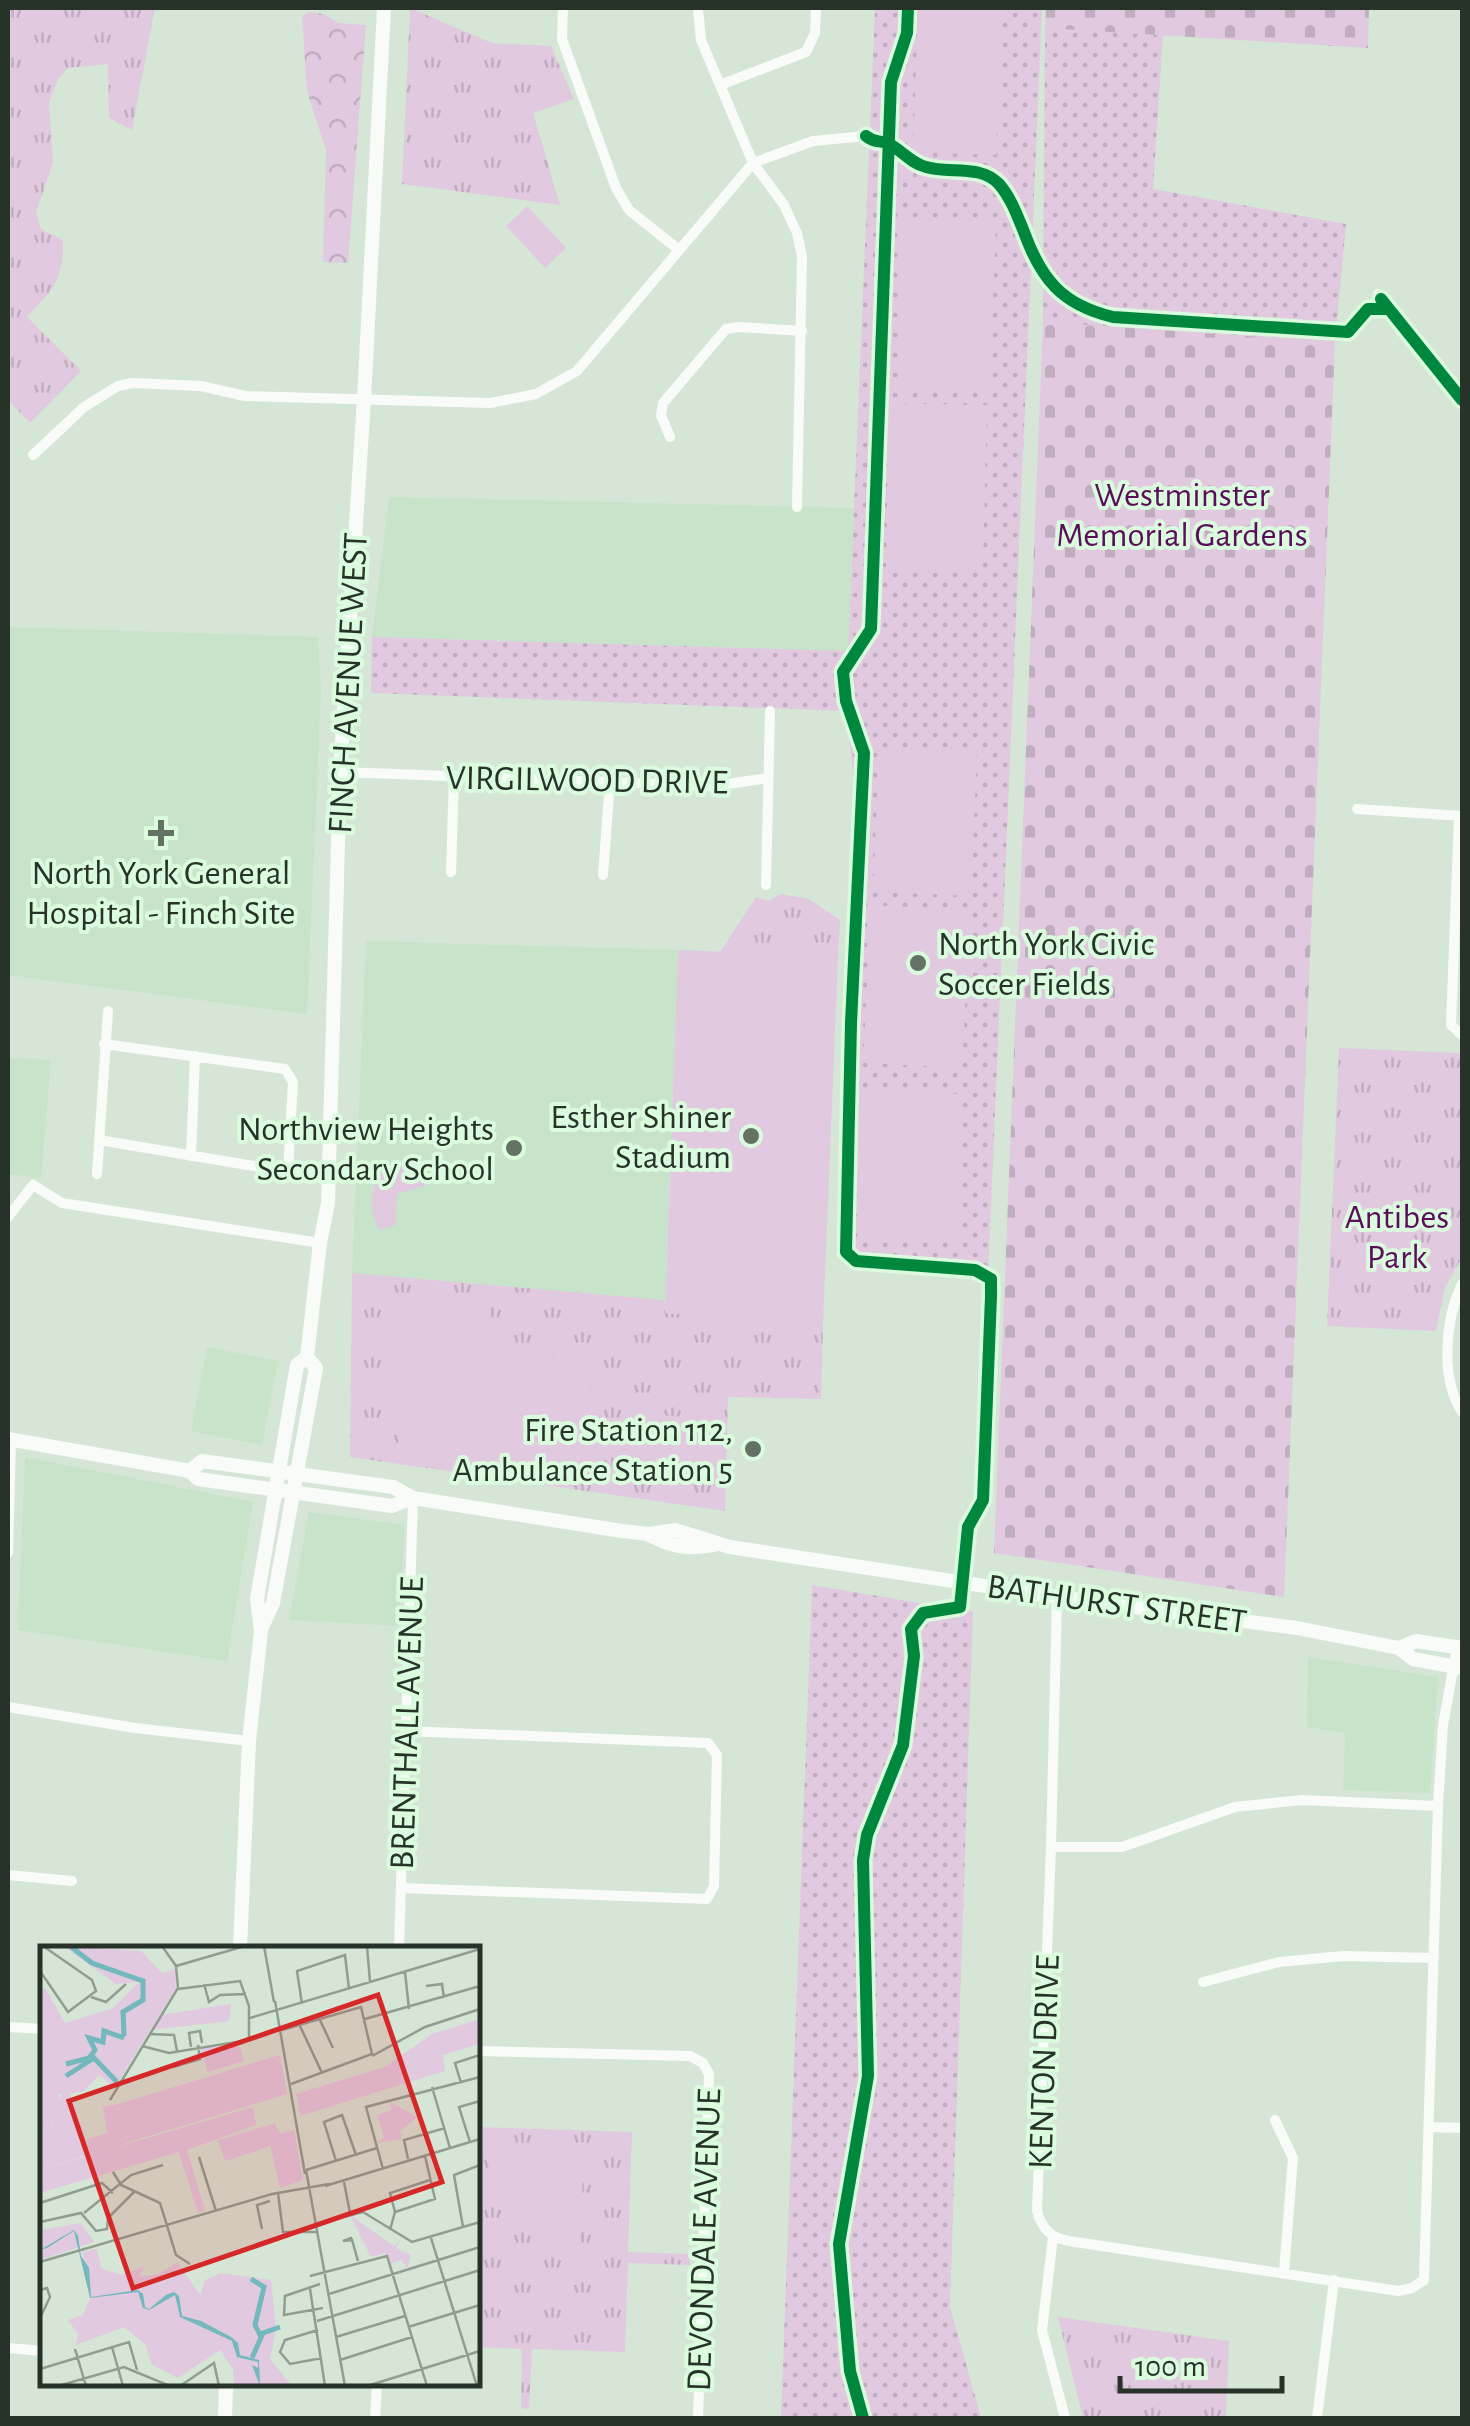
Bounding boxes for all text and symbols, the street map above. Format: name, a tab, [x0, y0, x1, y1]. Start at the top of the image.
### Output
park label: Westminster Memorial Gardens	[1056, 478, 1308, 553]
street label: FINCH AVENUE WEST	[323, 532, 374, 835]
street label: VIRGILWOOD DRIVE	[446, 761, 729, 800]
marker: North York General Hospital - Finch Site	[148, 820, 174, 846]
place label: North York General Hospital - Finch Site	[27, 856, 295, 931]
place label: North York Civic Soccer Fields	[938, 927, 1154, 1002]
marker: North York Civic Soccer Fields	[907, 952, 929, 974]
place label: Esther Shiner Stadium	[550, 1100, 732, 1175]
place label: Northview Heights Secondary School	[238, 1112, 494, 1187]
marker: Esther Shiner Stadium	[740, 1125, 762, 1147]
marker: Northview Heights Secondary School	[503, 1137, 525, 1159]
park label: Antibes Park	[1345, 1200, 1449, 1275]
place label: Fire Station 112, Ambulance Station 5	[453, 1413, 733, 1488]
marker: Fire Station 112, Ambulance Station 5	[742, 1438, 764, 1460]
street label: BATHURST STREET	[985, 1569, 1249, 1640]
street label: BRENTHALL AVENUE	[385, 1576, 430, 1870]
inset map	[40, 1946, 480, 2386]
street label: KENTON DRIVE	[1023, 1954, 1066, 2170]
street label: DEVONDALE AVENUE	[682, 2088, 727, 2392]
scale bar	[1120, 2331, 1282, 2393]
text: 100 m	[1135, 2352, 1206, 2382]

